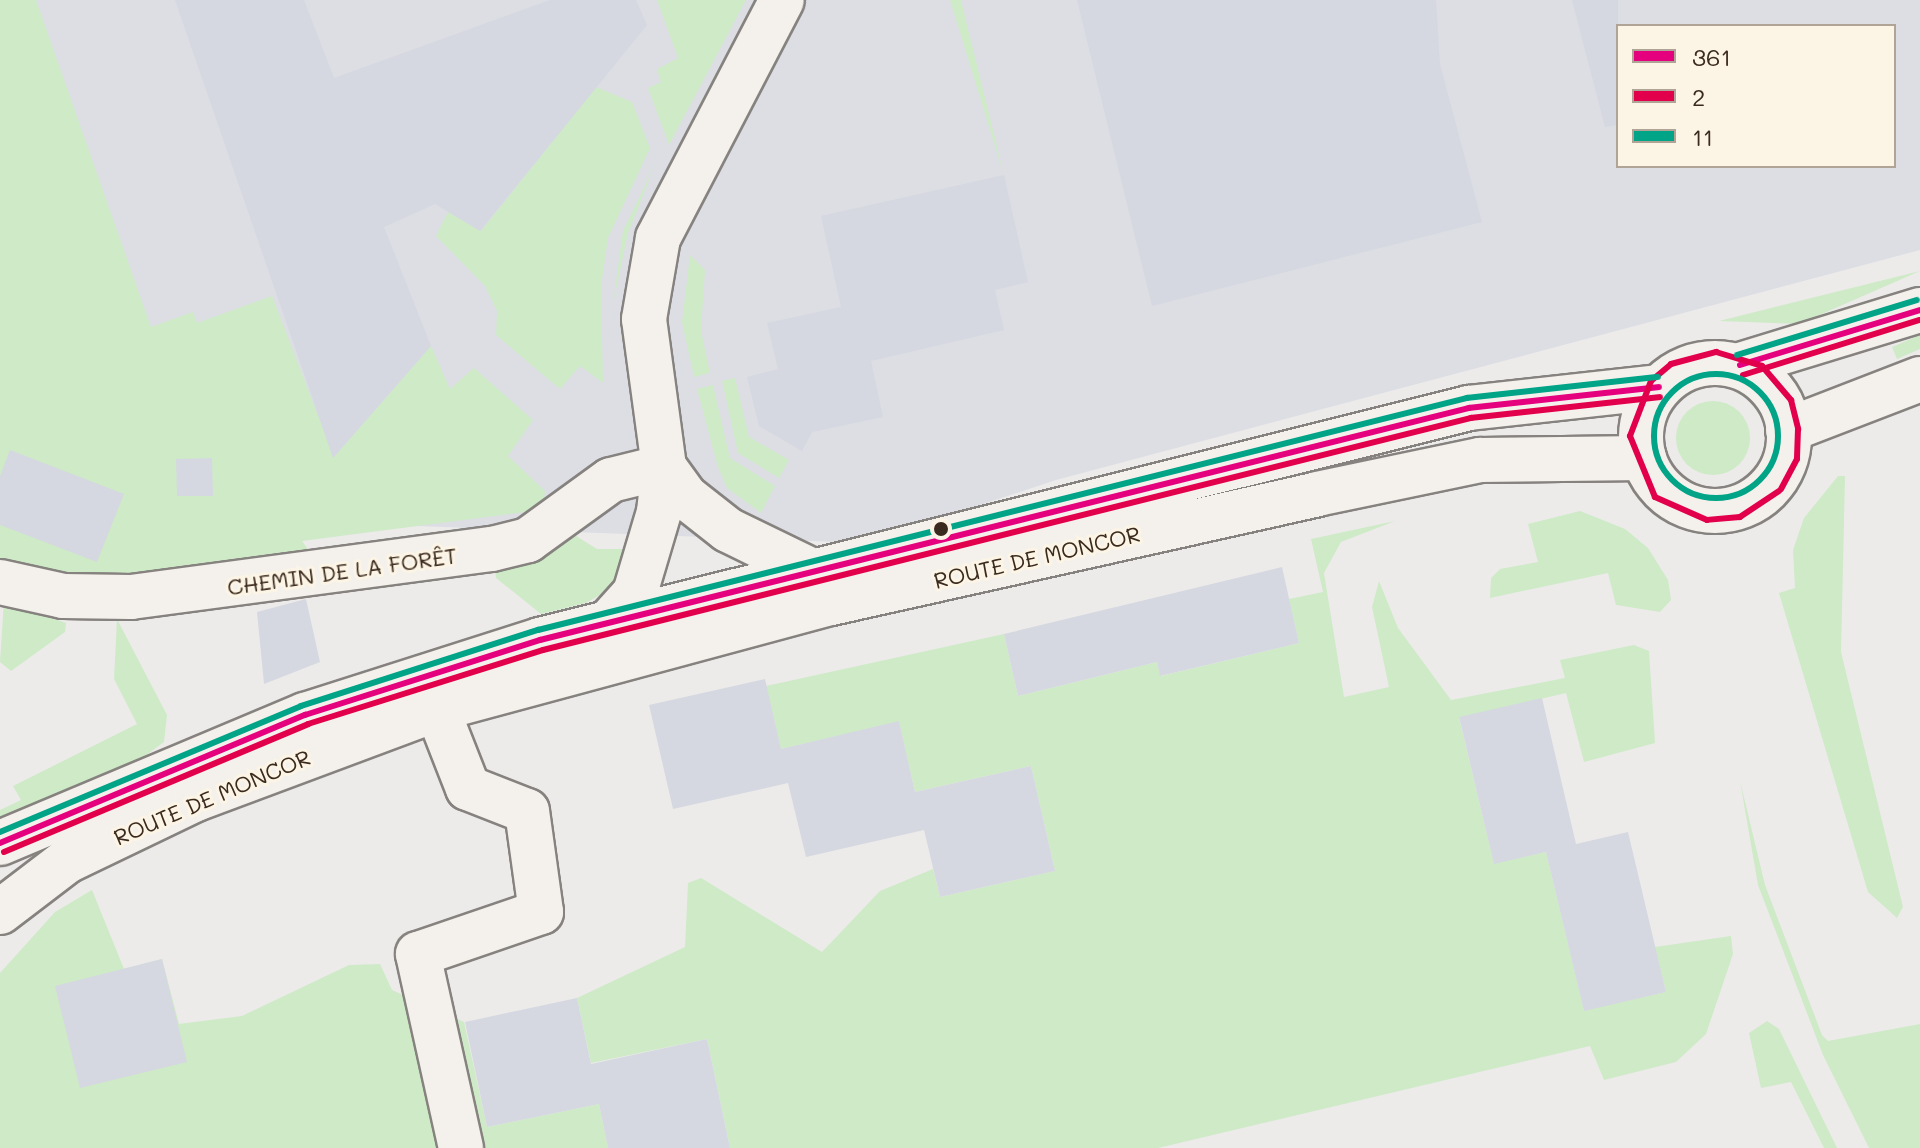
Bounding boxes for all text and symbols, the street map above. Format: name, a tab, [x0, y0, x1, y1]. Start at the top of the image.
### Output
legend	[1616, 24, 1896, 168]
text: 361	[1692, 41, 1731, 72]
text: 2	[1692, 81, 1705, 112]
text: 11	[1692, 121, 1713, 152]
street label: ROUTE DE MONCOR	[931, 520, 1143, 594]
unlabelled marker	[933, 521, 949, 537]
street label: CHEMIN DE LA FORÊT	[225, 542, 459, 600]
street label: ROUTE DE MONCOR	[110, 744, 314, 850]

